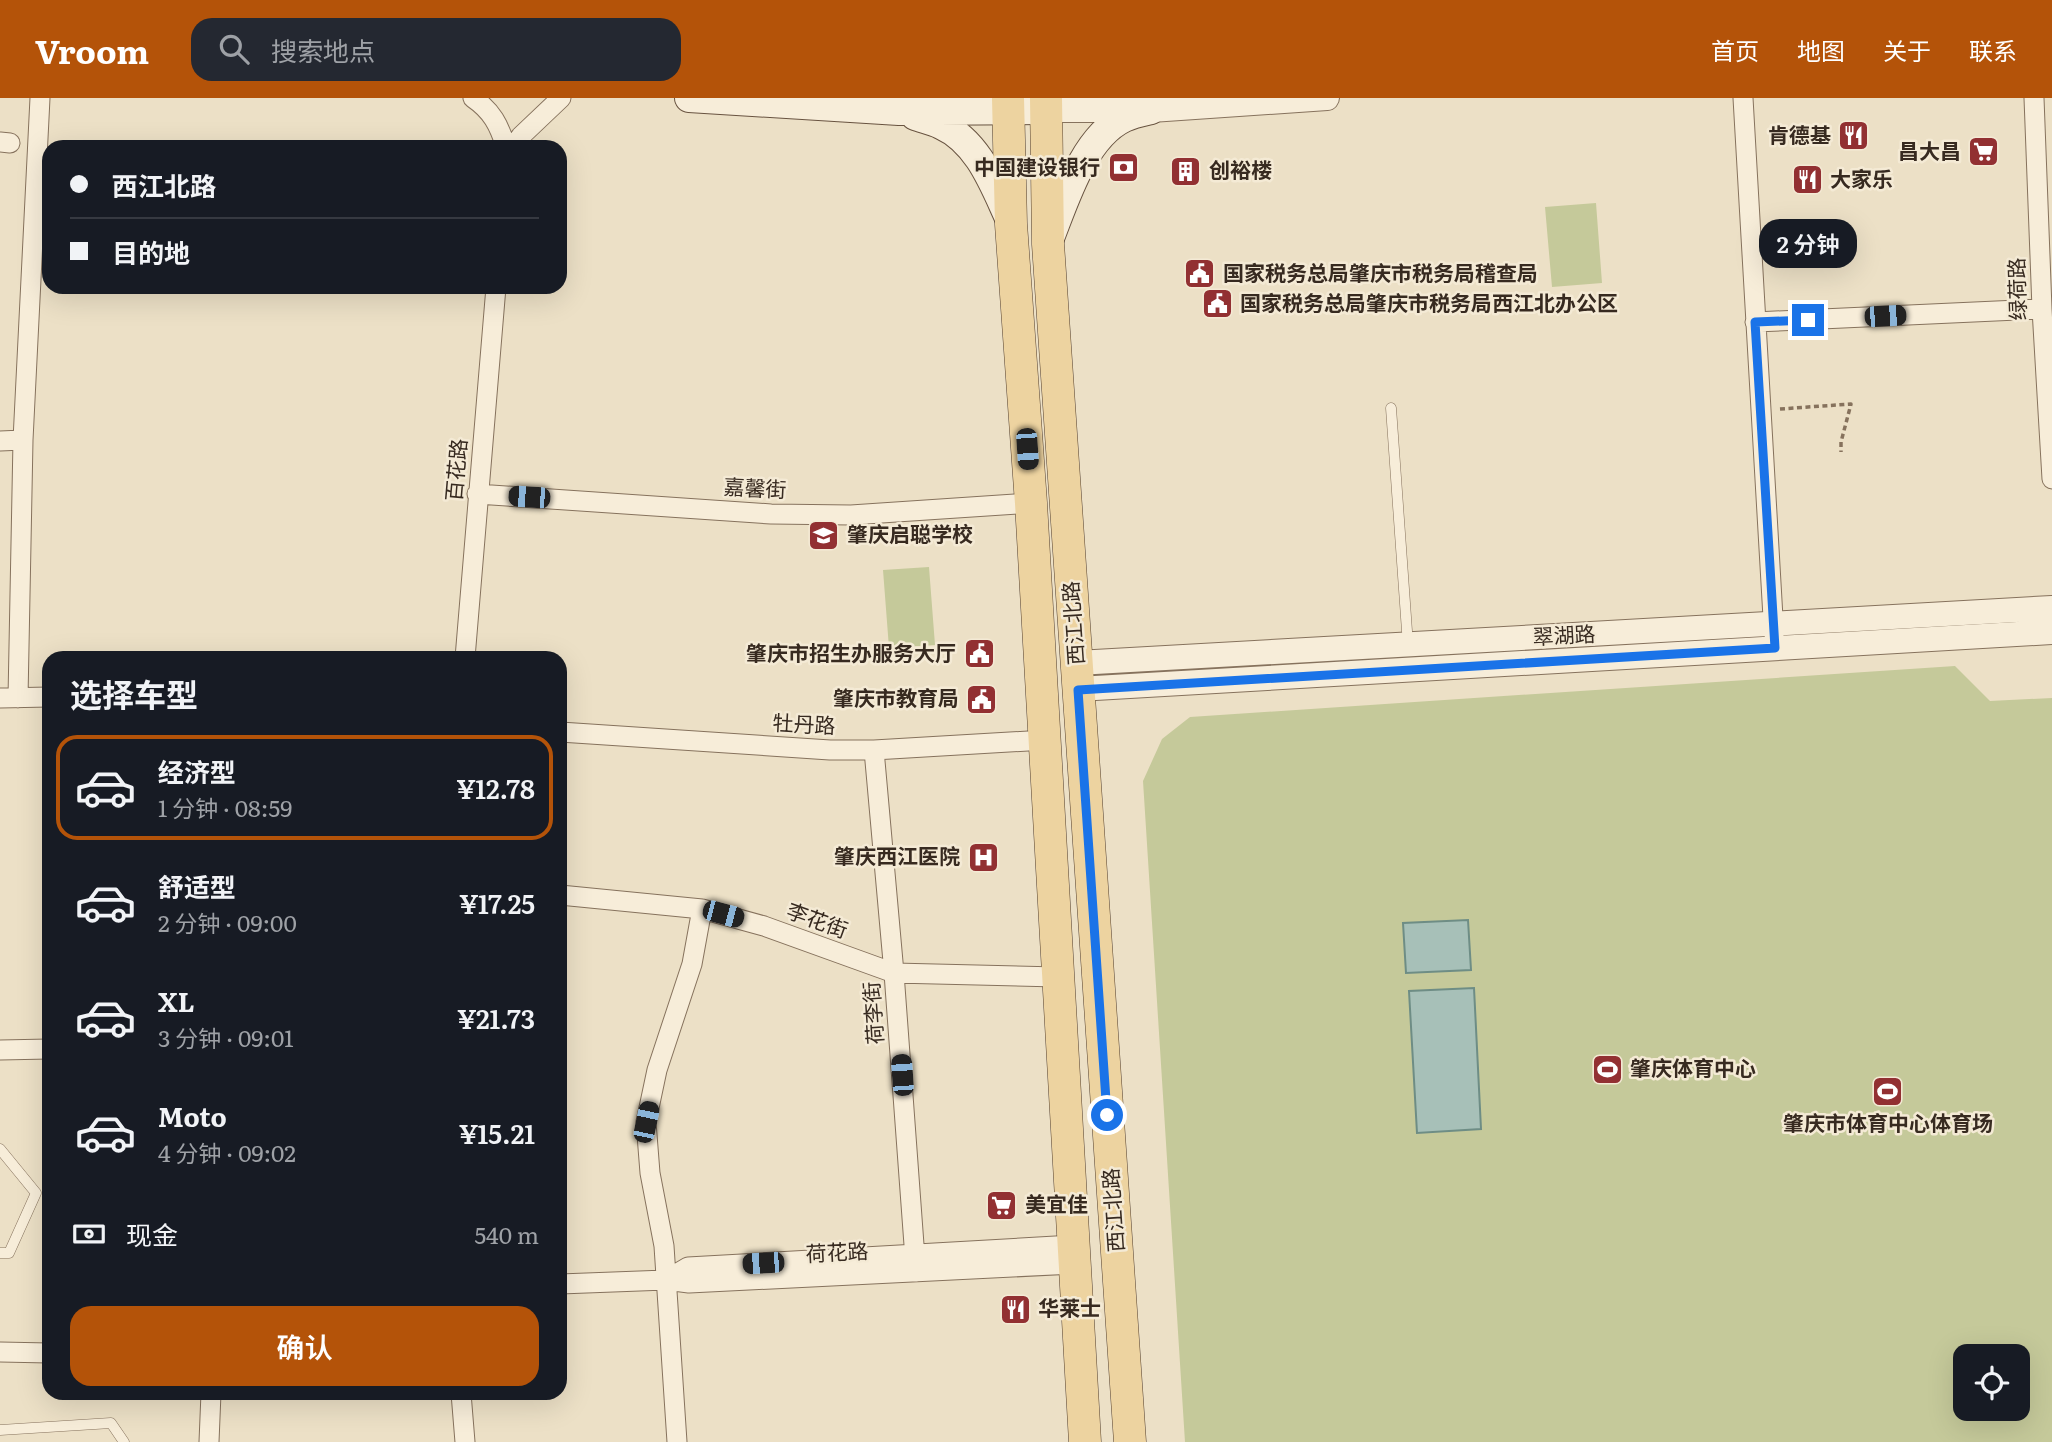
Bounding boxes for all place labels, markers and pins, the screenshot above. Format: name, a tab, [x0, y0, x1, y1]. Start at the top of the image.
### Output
place label: 肯德基	[1768, 118, 1831, 149]
restaurant icon: 肯德基	[1837, 119, 1871, 153]
place label: 昌大昌	[1898, 134, 1961, 165]
supermarket icon: 昌大昌	[1967, 135, 2001, 169]
place label: 中国建设银行	[974, 150, 1100, 181]
bank icon: 中国建设银行	[1106, 151, 1140, 185]
place label: 创裕楼	[1209, 153, 1272, 184]
building icon: 创裕楼	[1169, 154, 1203, 188]
place label: 大家乐	[1830, 162, 1893, 193]
restaurant icon: 大家乐	[1790, 163, 1824, 197]
place label: 国家税务总局肇庆市税务局稽查局	[1223, 256, 1538, 287]
public building icon: 国家税务总局肇庆市税务局稽查局	[1183, 257, 1217, 291]
place label: 国家税务总局肇庆市税务局西江北办公区	[1240, 286, 1618, 317]
public building icon: 国家税务总局肇庆市税务局西江北办公区	[1200, 287, 1234, 321]
place label: 肇庆启聪学校	[847, 517, 973, 548]
school or university icon: 肇庆启聪学校	[807, 518, 841, 552]
place label: 肇庆市招生办服务大厅	[746, 636, 956, 667]
public building icon: 肇庆市招生办服务大厅	[962, 637, 996, 671]
place label: 肇庆市教育局	[833, 681, 959, 712]
public building icon: 肇庆市教育局	[965, 682, 999, 716]
place label: 肇庆西江医院	[834, 839, 960, 870]
hospital icon: 肇庆西江医院	[966, 840, 1000, 874]
place label: 肇庆体育中心	[1630, 1051, 1756, 1082]
sports icon: 肇庆体育中心	[1590, 1052, 1624, 1086]
sports icon: 肇庆市体育中心体育场	[1871, 1075, 1905, 1109]
place label: 肇庆市体育中心体育场	[1783, 1106, 1993, 1137]
place label: 美宜佳	[1025, 1187, 1088, 1218]
supermarket icon: 美宜佳	[985, 1188, 1019, 1222]
place label: 华莱士	[1038, 1291, 1101, 1322]
restaurant icon: 华莱士	[998, 1292, 1032, 1326]

